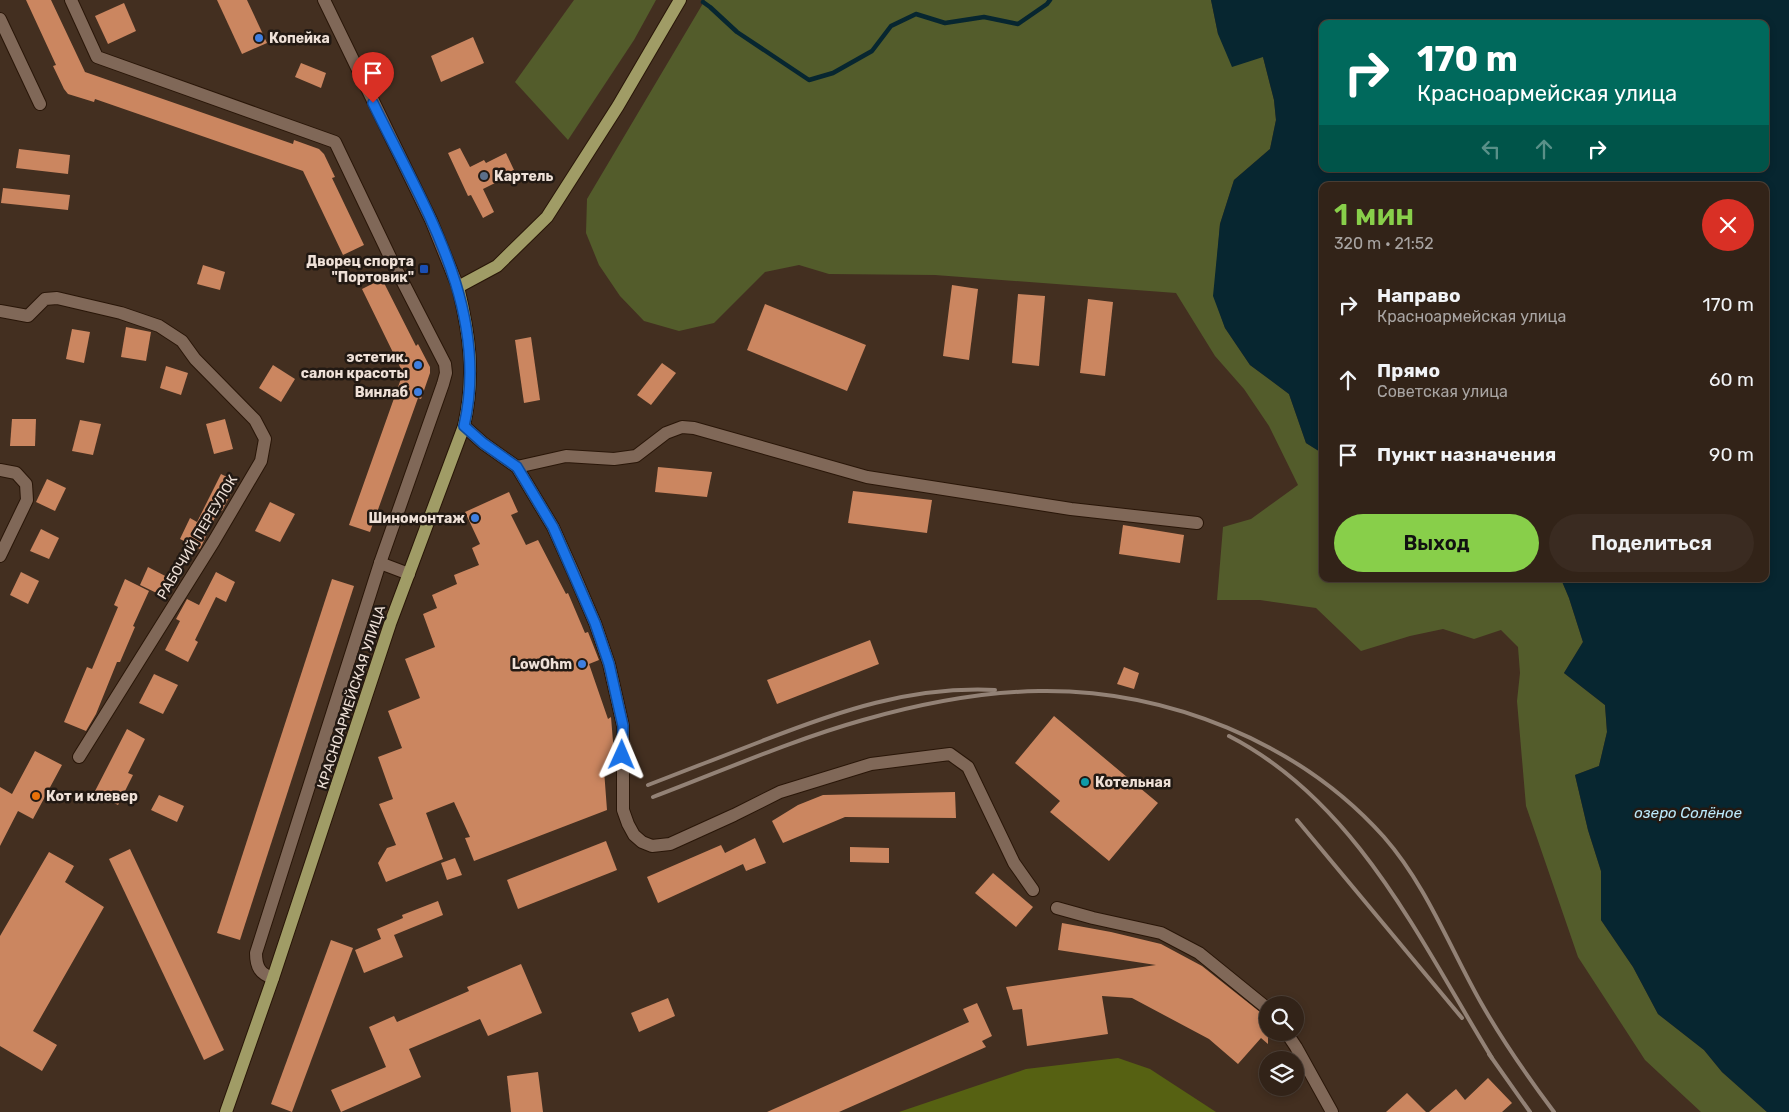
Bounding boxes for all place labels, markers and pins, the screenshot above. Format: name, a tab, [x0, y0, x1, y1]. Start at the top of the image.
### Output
place label: Копейка	[269, 30, 330, 47]
marker: Копейка	[253, 32, 265, 44]
pin	[352, 52, 394, 103]
place label: Картель	[494, 168, 554, 185]
marker: Картель	[478, 170, 490, 182]
place label: Дворец спорта "Портовик"	[306, 253, 414, 286]
marker: Дворец спорта "Портовик"	[418, 263, 430, 275]
place label: эстетик. салон красоты	[301, 349, 408, 382]
marker: эстетик. салон красоты	[412, 359, 424, 371]
place label: Винлаб	[355, 384, 408, 401]
marker: Винлаб	[412, 386, 424, 398]
place label: Шиномонтаж	[368, 510, 465, 527]
marker: Шиномонтаж	[469, 512, 481, 524]
place label: LowOhm	[512, 656, 572, 673]
marker: LowOhm	[576, 658, 588, 670]
place label: Котельная	[1095, 774, 1171, 791]
marker: Котельная	[1079, 776, 1091, 788]
place label: Кот и клевер	[46, 788, 138, 805]
marker: Кот и клевер	[30, 790, 42, 802]

